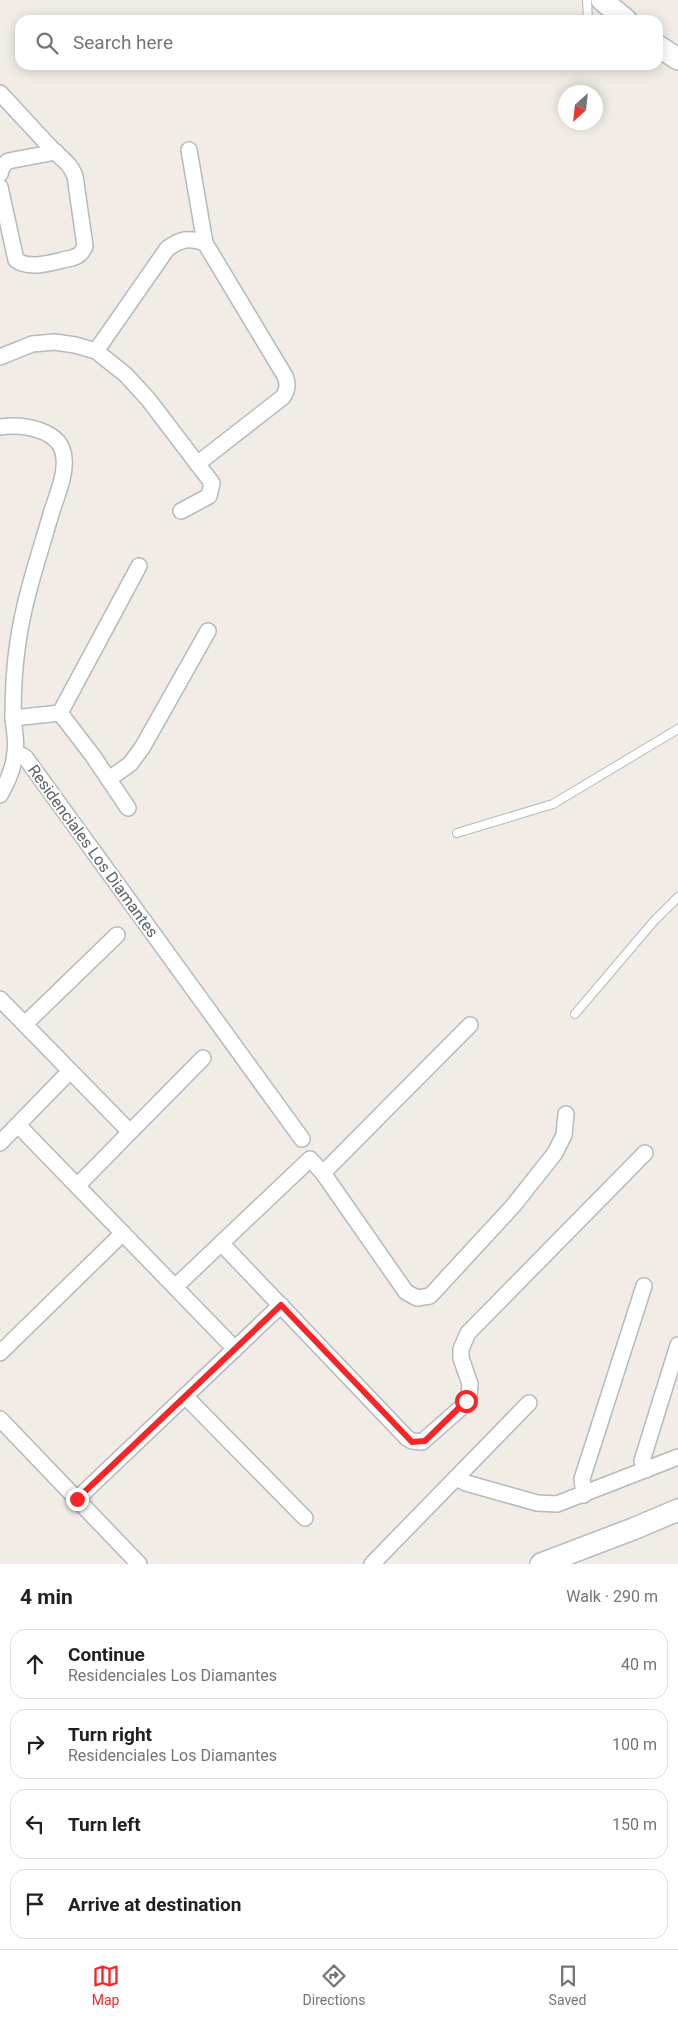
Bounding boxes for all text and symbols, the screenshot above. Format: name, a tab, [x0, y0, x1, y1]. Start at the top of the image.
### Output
search box	[15, 15, 663, 70]
icon: search	[33, 29, 61, 57]
text: Search here	[73, 31, 173, 54]
north arrow	[558, 85, 603, 130]
street label: Residenciales Los Diamantes	[24, 761, 162, 941]
route start	[455, 1390, 478, 1413]
route end	[66, 1488, 89, 1511]
text: 4 min	[20, 1585, 73, 1609]
text: Walk · 290 m	[566, 1587, 658, 1606]
text: Continue	[68, 1643, 145, 1666]
icon: ahead	[21, 1650, 49, 1678]
text: 40 m	[621, 1655, 657, 1674]
text: Residenciales Los Diamantes	[68, 1666, 277, 1685]
text: Turn right	[68, 1723, 152, 1746]
icon: right	[21, 1730, 49, 1758]
text: 100 m	[612, 1735, 657, 1754]
text: Residenciales Los Diamantes	[68, 1746, 277, 1765]
icon: left	[21, 1810, 49, 1838]
text: Turn left	[68, 1813, 141, 1836]
text: 150 m	[612, 1815, 657, 1834]
icon: arrive	[21, 1890, 49, 1918]
text: Arrive at destination	[68, 1893, 241, 1916]
tab: Map	[92, 1962, 120, 2008]
tab: Directions	[303, 1962, 366, 2008]
tab: Saved	[549, 1962, 586, 2008]

